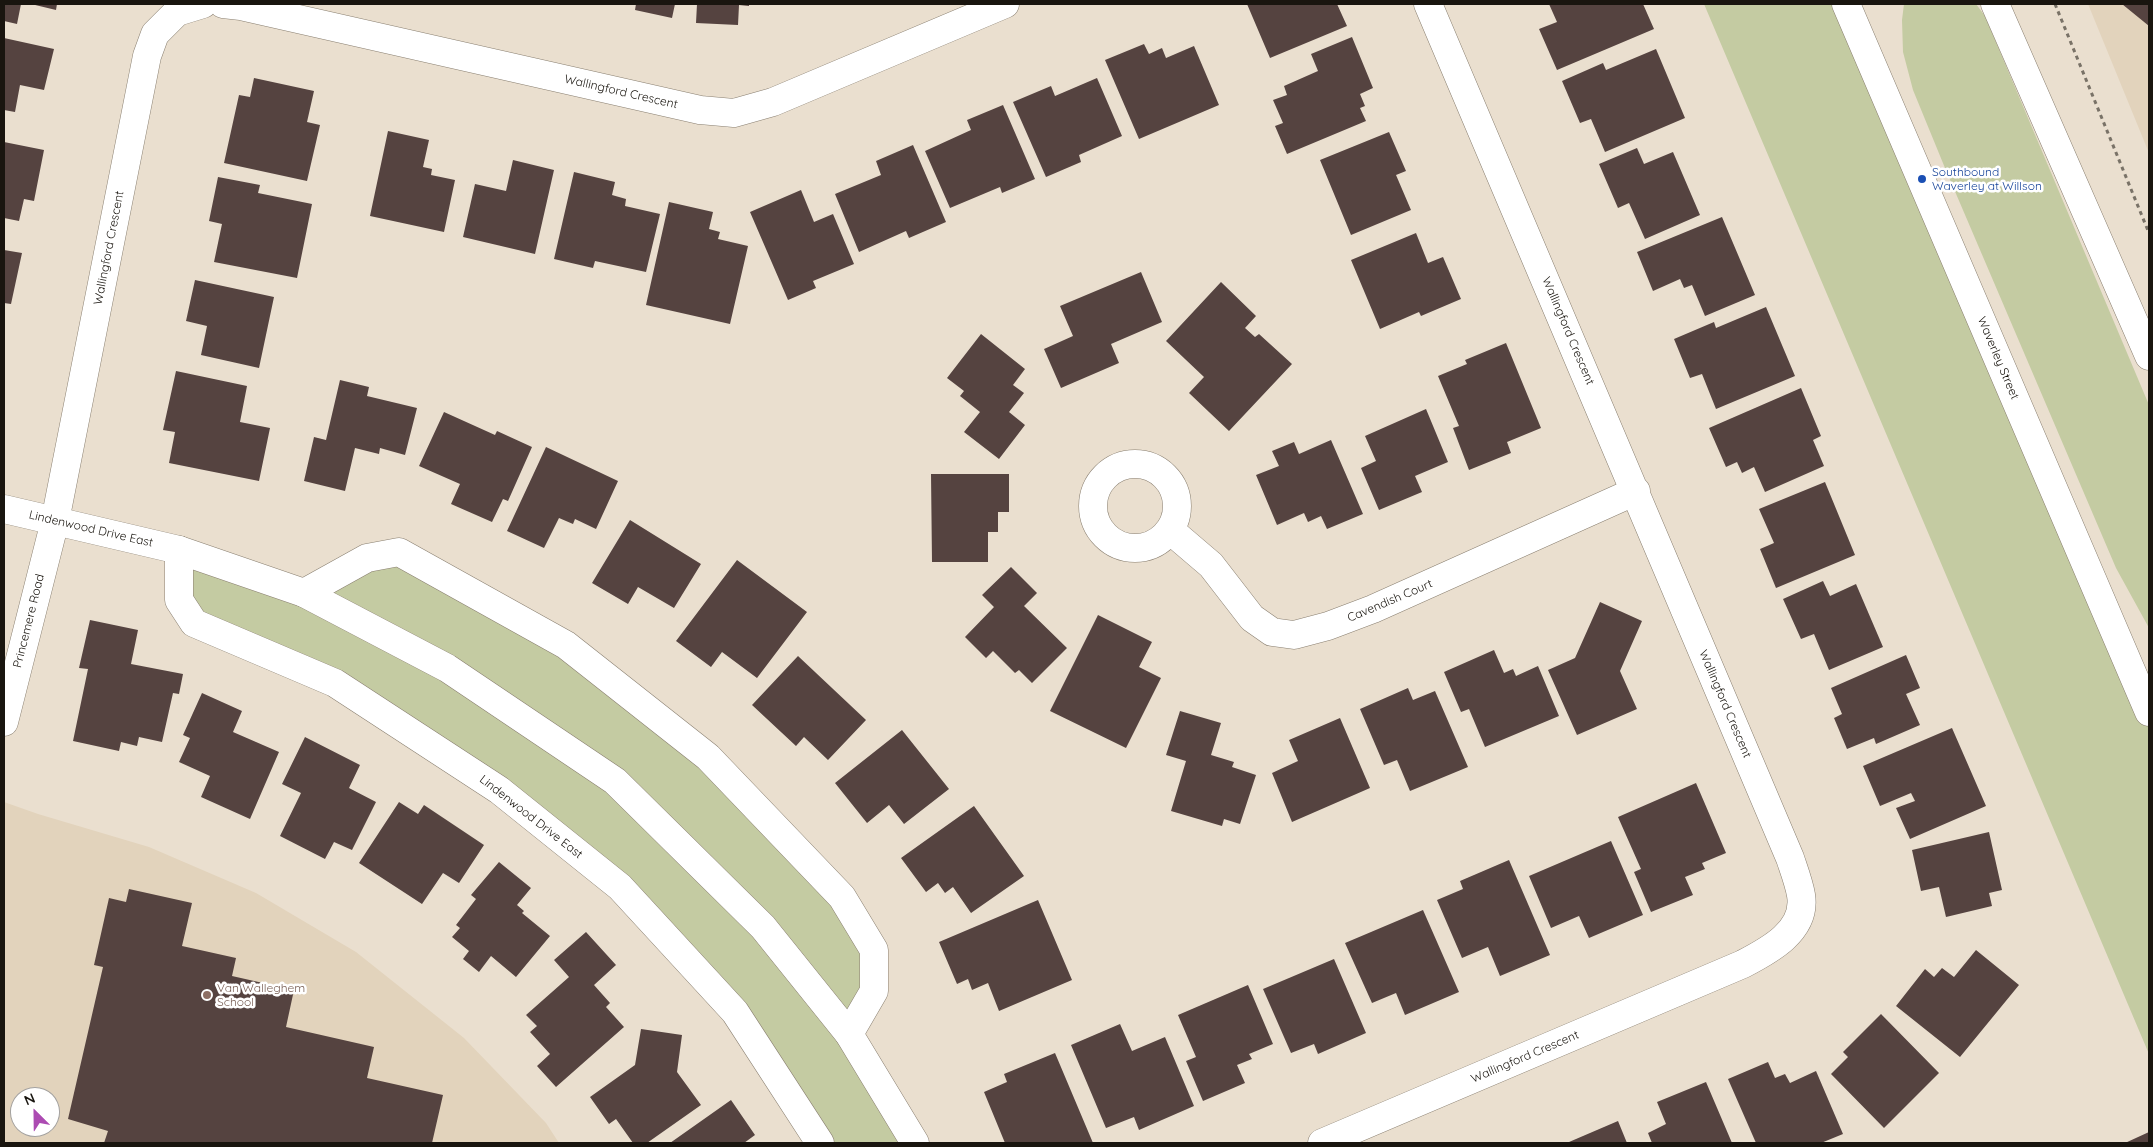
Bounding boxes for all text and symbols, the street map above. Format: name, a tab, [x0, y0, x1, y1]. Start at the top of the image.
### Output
street label: Wallingford Crescent	[563, 72, 679, 112]
place label: Southbound Waverley at Willson	[1932, 165, 2042, 193]
marker: Southbound Waverley at Willson	[1916, 173, 1928, 185]
street label: Wallingford Crescent	[91, 190, 127, 306]
street label: Wallingford Crescent	[1539, 275, 1597, 387]
street label: Waverley Street	[1974, 314, 2022, 402]
street label: Lindenwood Drive East	[28, 508, 154, 550]
street label: Princemere Road	[10, 573, 48, 669]
street label: Cavendish Court	[1345, 577, 1435, 625]
street label: Wallingford Crescent	[1696, 648, 1754, 760]
street label: Lindenwood Drive East	[477, 772, 585, 862]
place label: Van Walleghem School	[217, 981, 305, 1009]
marker: Van Walleghem School	[201, 989, 213, 1001]
street label: Wallingford Crescent	[1469, 1028, 1581, 1086]
north arrow	[10, 1087, 60, 1137]
text: N	[21, 1089, 38, 1109]

